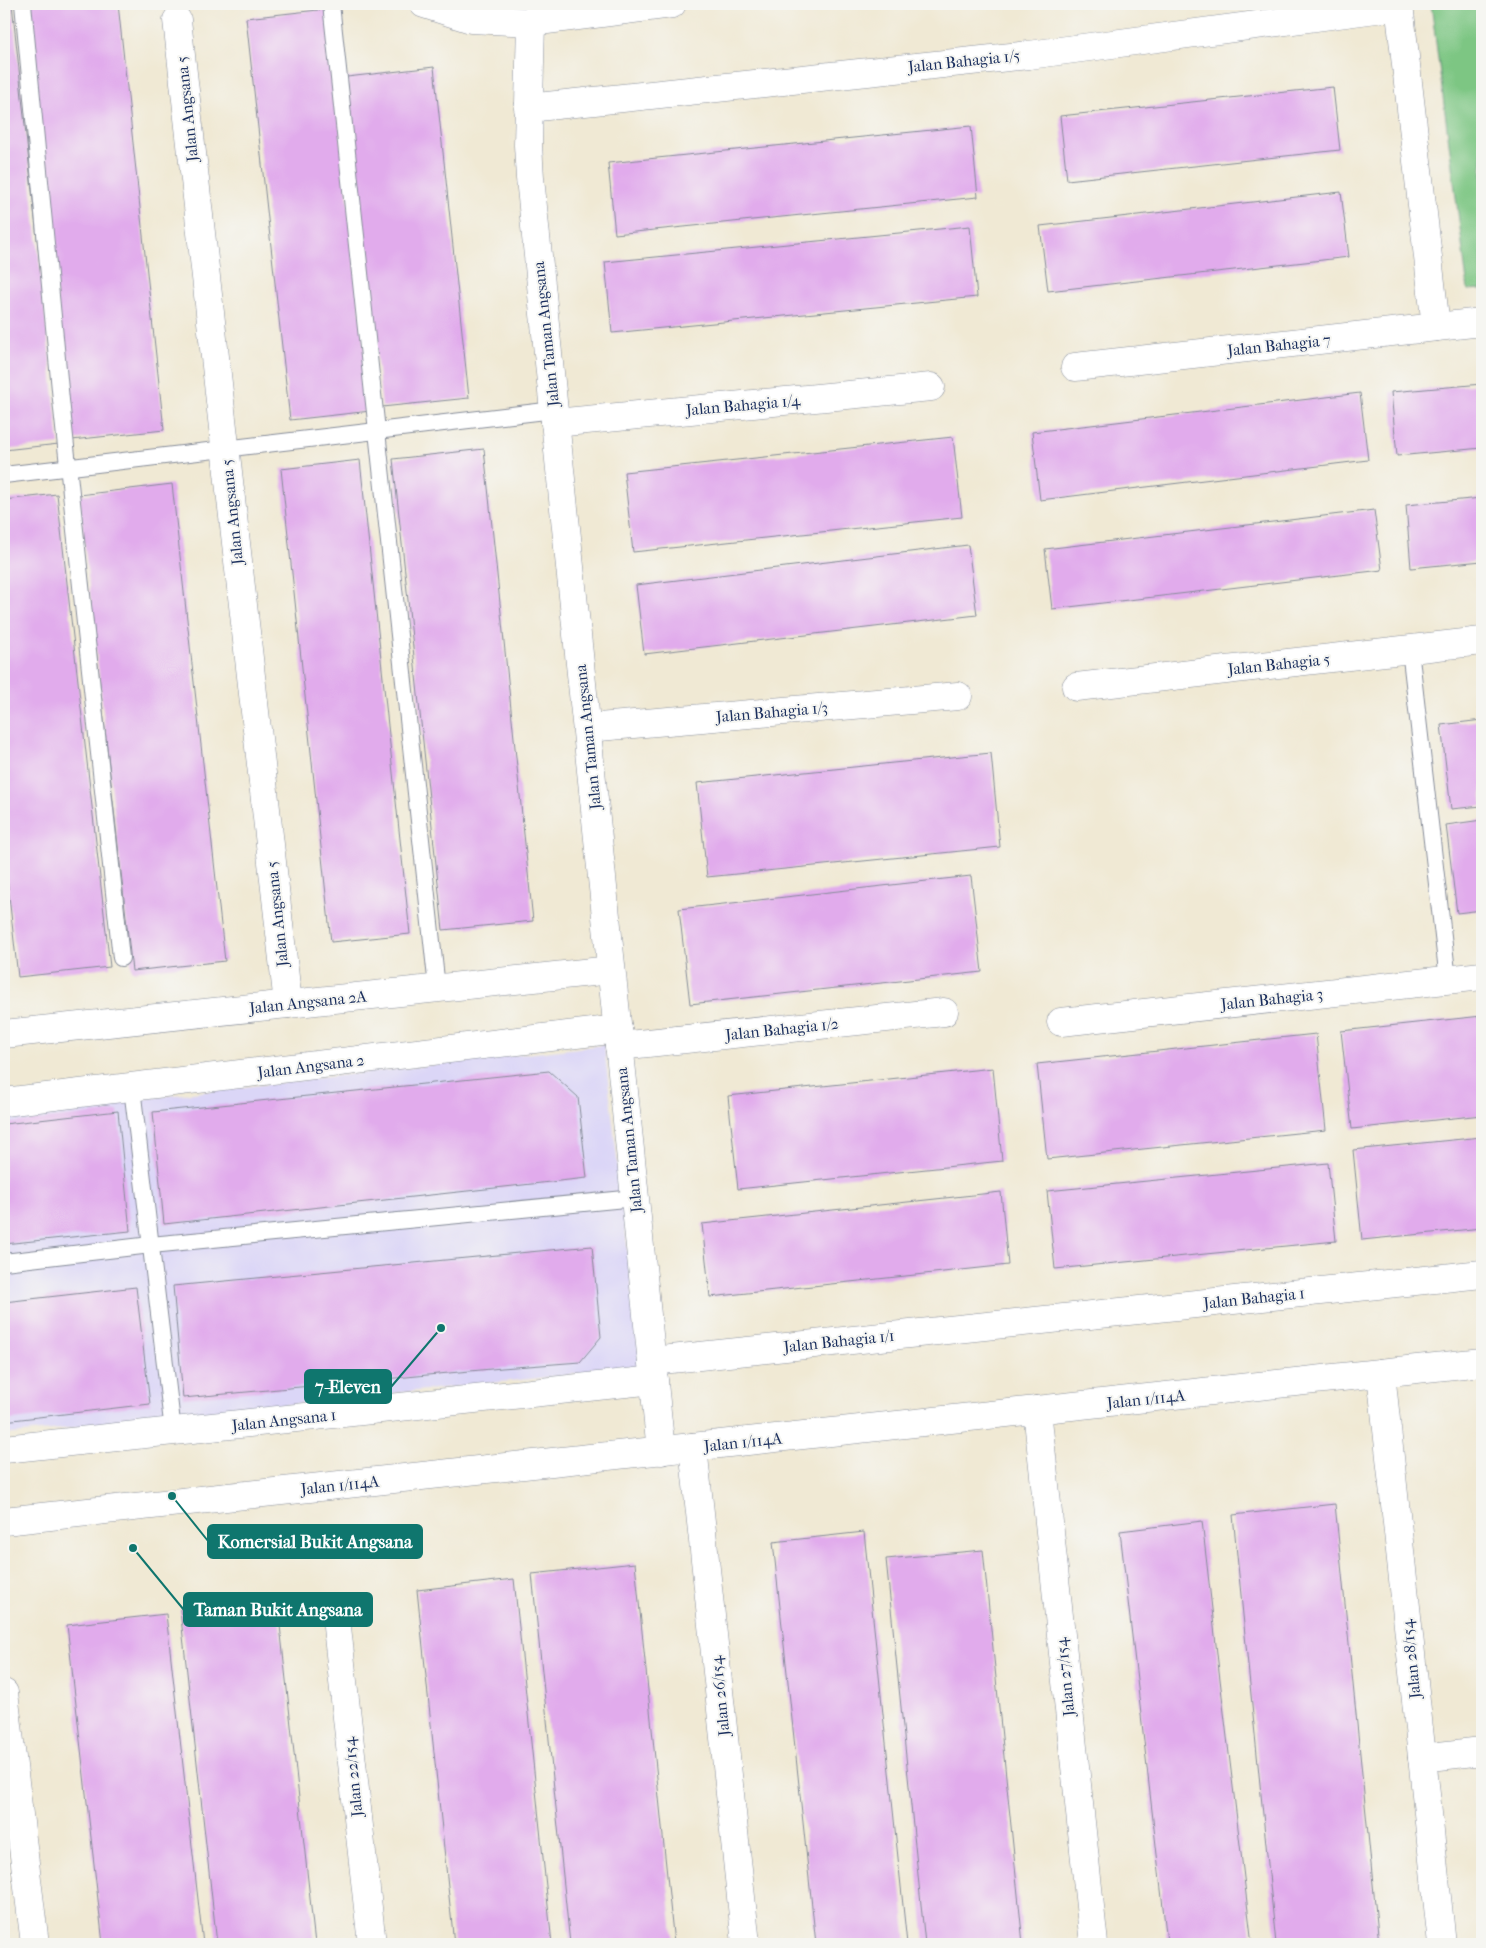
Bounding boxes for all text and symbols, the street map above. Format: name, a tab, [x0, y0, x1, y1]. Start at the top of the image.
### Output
street label: Jalan Bahagia 1/5	[905, 46, 1021, 77]
street label: Jalan Angsana 5	[172, 55, 202, 165]
street label: Jalan Taman Angsana	[529, 260, 563, 410]
street label: Jalan Bahagia 7	[1224, 330, 1332, 360]
street label: Jalan Bahagia 1/4	[683, 390, 801, 420]
street label: Jalan Angsana 5	[217, 458, 247, 568]
street label: Jalan Bahagia 5	[1225, 649, 1331, 679]
street label: Jalan Taman Angsana	[571, 663, 605, 813]
street label: Jalan Bahagia 1/3	[713, 698, 829, 727]
street label: Jalan Angsana 5	[262, 860, 292, 970]
street label: Jalan Bahagia 3	[1218, 984, 1324, 1014]
street label: Jalan Angsana 2A	[246, 986, 368, 1018]
street label: Jalan Bahagia 1/2	[722, 1014, 840, 1045]
street label: Jalan Angsana 2	[255, 1050, 365, 1082]
street label: Jalan Taman Angsana	[612, 1066, 646, 1216]
street label: Jalan Bahagia 1	[1200, 1283, 1306, 1313]
street label: Jalan Bahagia 1/1	[781, 1326, 895, 1356]
callout: 7-Eleven	[305, 1370, 391, 1403]
text: 7-Eleven	[314, 1377, 381, 1398]
street label: Jalan 1/114A	[1104, 1385, 1187, 1413]
street label: Jalan Angsana 1	[229, 1405, 337, 1435]
street label: Jalan 1/114A	[701, 1428, 784, 1456]
street label: Jalan 1/114A	[298, 1471, 381, 1499]
callout: Komersial Bukit Angsana	[208, 1525, 422, 1558]
text: Komersial Bukit Angsana	[218, 1532, 413, 1553]
callout: Taman Bukit Angsana	[184, 1593, 372, 1626]
text: Taman Bukit Angsana	[193, 1600, 363, 1621]
street label: Jalan 28/154	[1397, 1618, 1425, 1702]
street label: Jalan 27/154	[1051, 1636, 1079, 1719]
street label: Jalan 26/154	[706, 1654, 734, 1739]
street label: Jalan 22/154	[339, 1736, 367, 1820]

